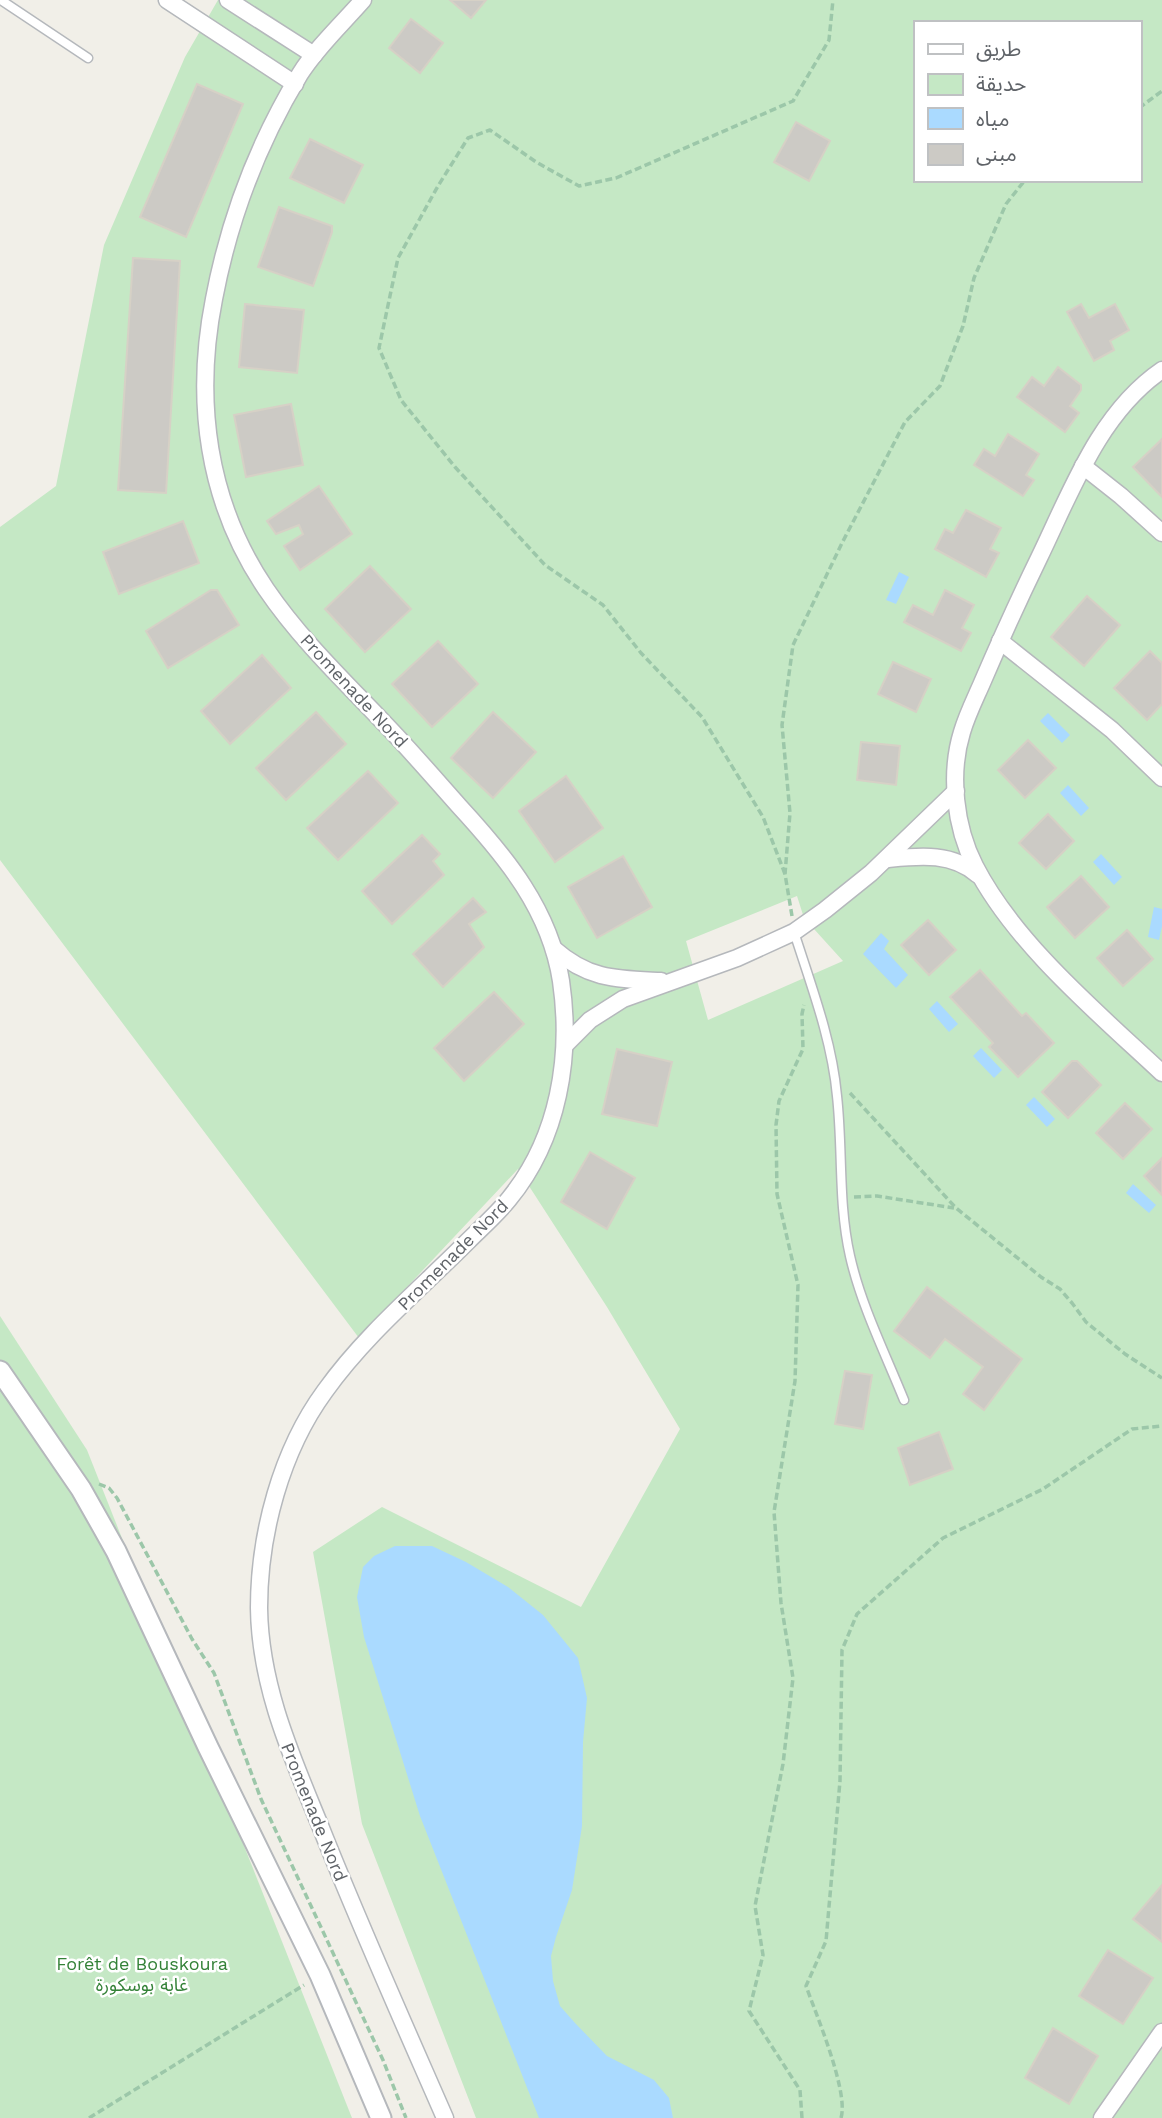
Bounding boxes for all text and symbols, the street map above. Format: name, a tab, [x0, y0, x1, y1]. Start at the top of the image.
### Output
legend	[914, 21, 1141, 182]
text: طريق	[976, 36, 1021, 62]
text: حديقة	[976, 71, 1026, 96]
text: مياه	[976, 106, 1009, 131]
text: مبنى	[976, 141, 1017, 166]
street label: Promenade Nord	[296, 629, 412, 752]
street label: Promenade Nord	[393, 1195, 512, 1314]
street label: Promenade Nord	[277, 1739, 352, 1884]
park label: Forêt de Bouskoura غابة بوسكورة	[56, 1953, 228, 1996]

